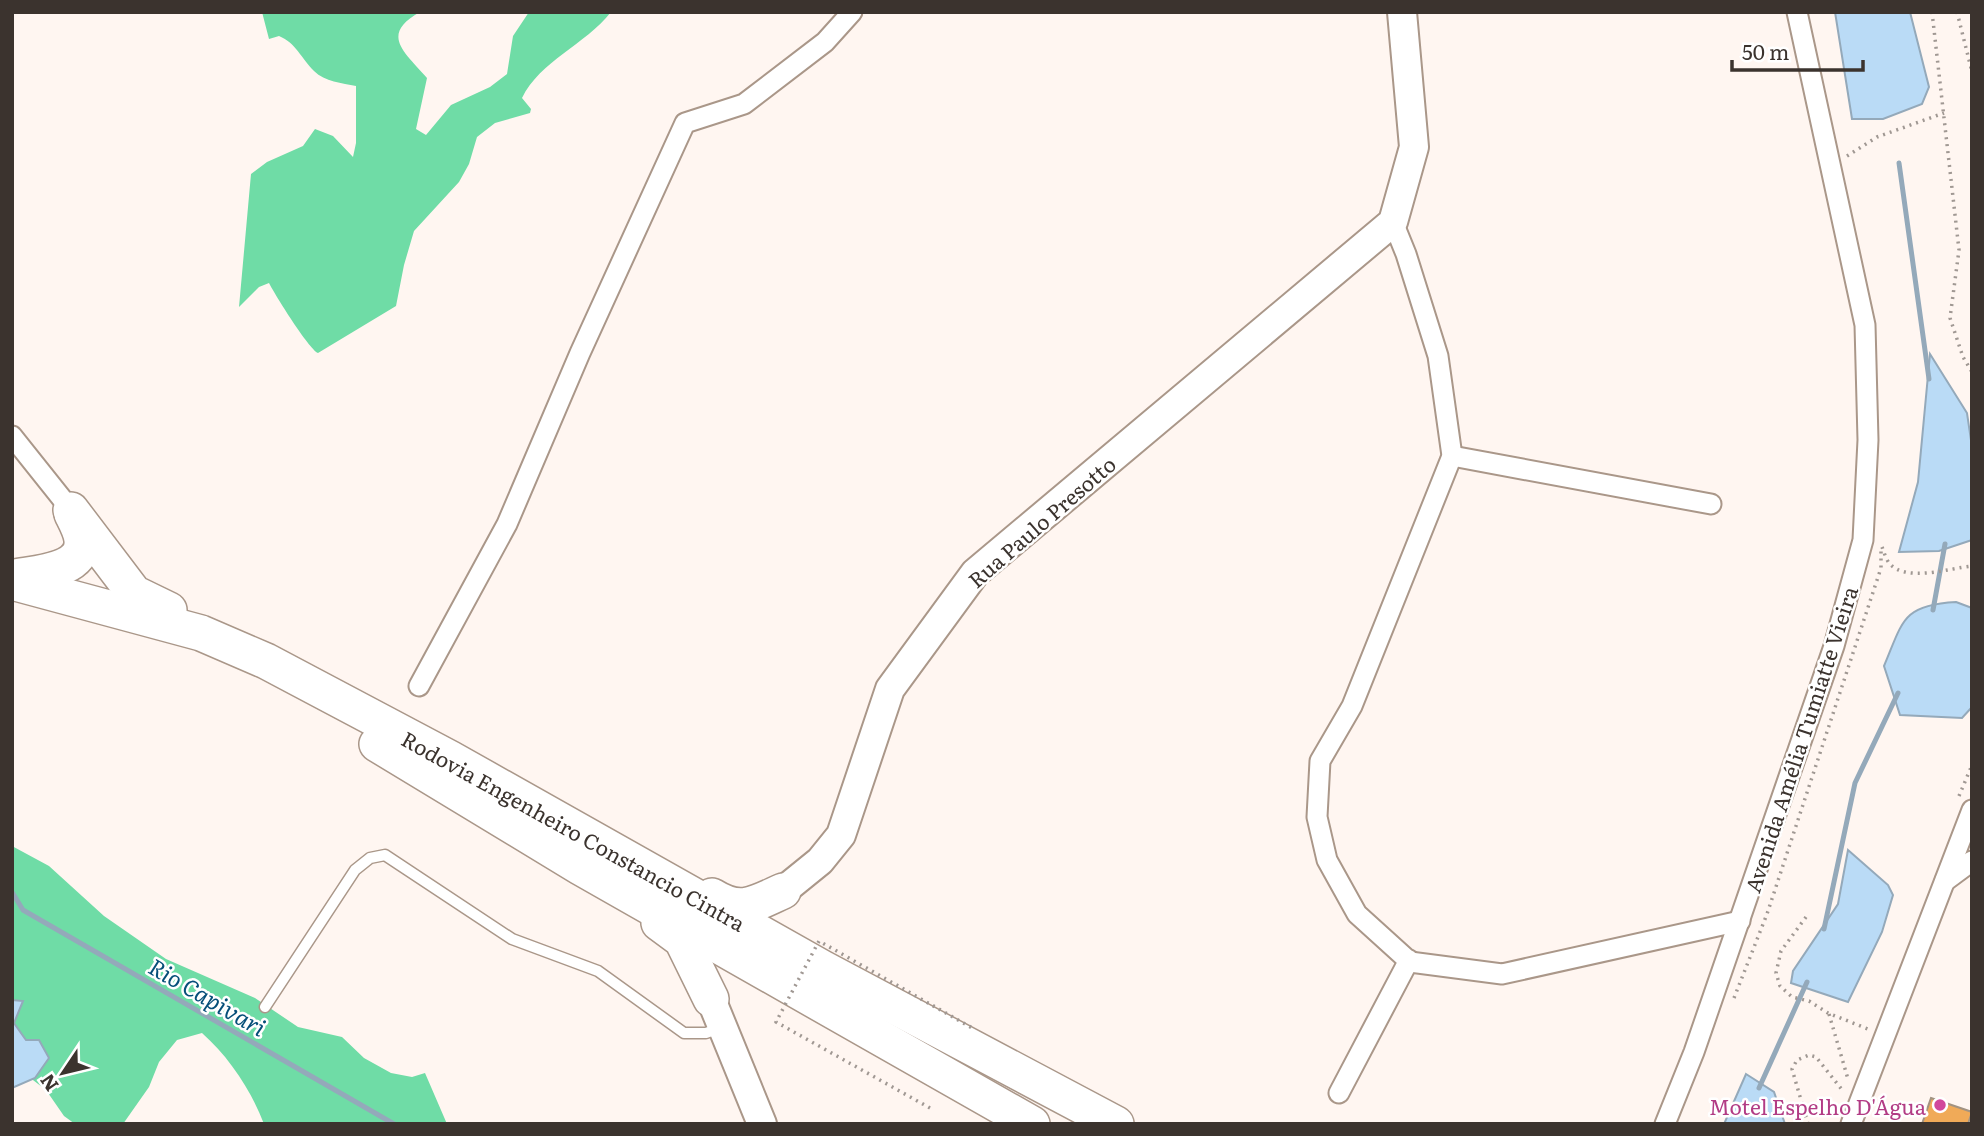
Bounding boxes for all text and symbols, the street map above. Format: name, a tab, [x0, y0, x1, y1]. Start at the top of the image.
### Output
scale bar	[1732, 28, 1863, 72]
text: 50 m	[1742, 35, 1789, 66]
street label: Rua Paulo Presotto	[960, 448, 1122, 594]
street label: Avenida Amélia Tumiatte Vieira	[1736, 581, 1864, 896]
street label: Rodovia Engenheiro Constancio Cintra	[397, 722, 752, 938]
water label: Rio Capivari	[143, 949, 273, 1043]
north arrow	[28, 1038, 98, 1108]
text: N	[32, 1069, 64, 1098]
place label: Motel Espelho D'Água	[1709, 1090, 1927, 1121]
marker: Motel Espelho D'Água	[1932, 1097, 1948, 1113]

